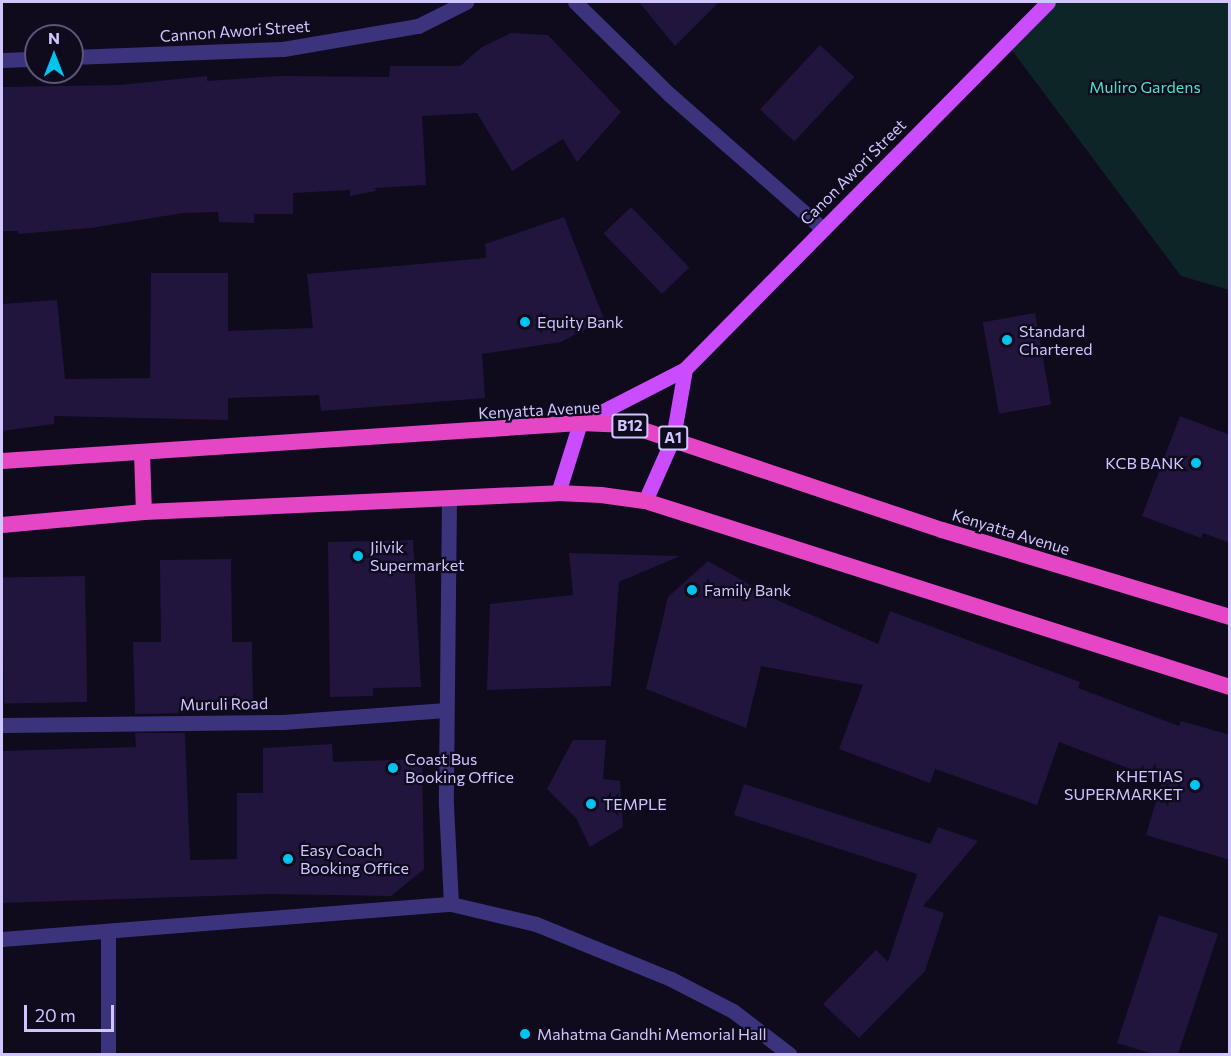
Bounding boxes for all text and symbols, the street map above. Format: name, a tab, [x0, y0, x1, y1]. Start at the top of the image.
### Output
street label: Cannon Awori Street	[159, 16, 311, 46]
north arrow	[24, 24, 84, 84]
text: N	[48, 28, 60, 47]
park label: Muliro Gardens	[1089, 77, 1201, 97]
street label: Canon Awori Street	[796, 115, 910, 229]
place label: Equity Bank	[537, 312, 623, 332]
marker: Equity Bank	[518, 315, 532, 329]
place label: Standard Chartered	[1019, 321, 1093, 359]
marker: Standard Chartered	[1000, 333, 1014, 347]
street label: Kenyatta Avenue	[478, 397, 600, 423]
road number: B12	[610, 414, 650, 438]
road number: A1	[658, 426, 688, 450]
place label: KCB BANK	[1105, 453, 1184, 473]
marker: KCB BANK	[1189, 456, 1203, 470]
street label: Kenyatta Avenue	[950, 505, 1072, 559]
place label: Jilvik Supermarket	[370, 537, 465, 575]
marker: Jilvik Supermarket	[351, 549, 365, 563]
place label: Family Bank	[704, 580, 791, 600]
marker: Family Bank	[685, 583, 699, 597]
street label: Muruli Road	[180, 694, 268, 714]
place label: Coast Bus Booking Office	[405, 749, 514, 787]
marker: Coast Bus Booking Office	[386, 761, 400, 775]
place label: KHETIAS SUPERMARKET	[1064, 766, 1183, 804]
marker: KHETIAS SUPERMARKET	[1188, 778, 1202, 792]
place label: TEMPLE	[603, 794, 667, 814]
marker: TEMPLE	[584, 797, 598, 811]
place label: Easy Coach Booking Office	[300, 840, 409, 878]
marker: Easy Coach Booking Office	[281, 852, 295, 866]
scale bar	[27, 993, 117, 1031]
text: 20 m	[35, 1004, 76, 1026]
place label: Mahatma Gandhi Memorial Hall	[537, 1024, 767, 1044]
marker: Mahatma Gandhi Memorial Hall	[518, 1027, 532, 1041]

